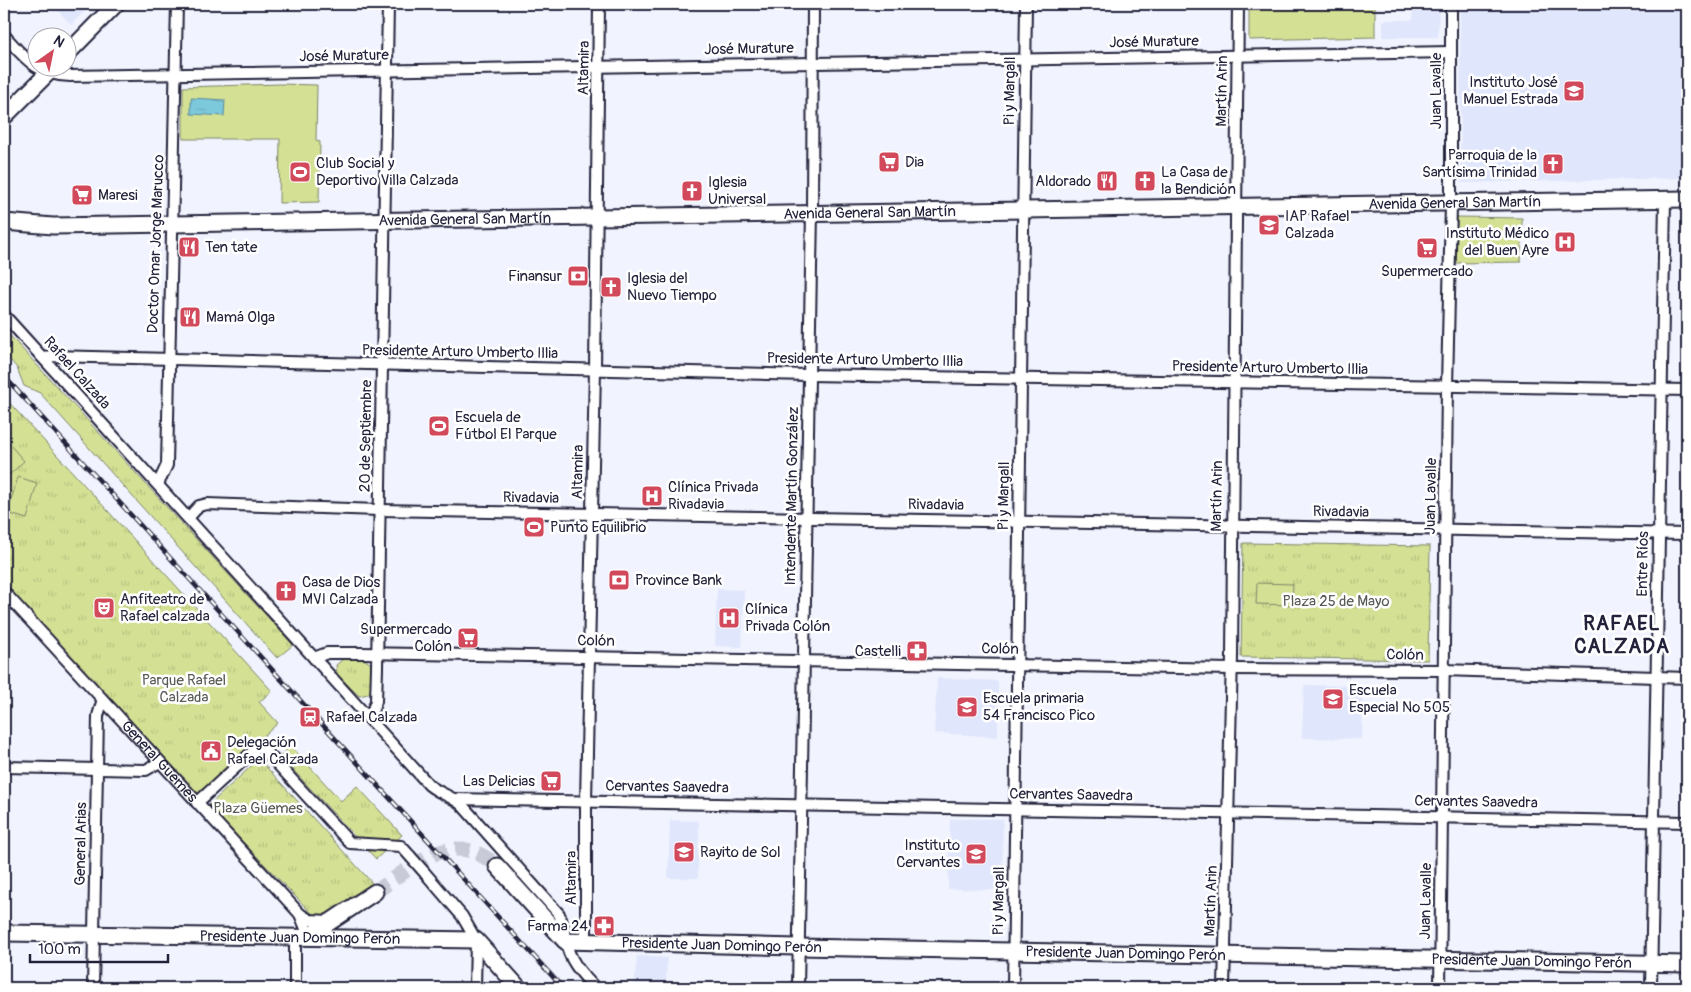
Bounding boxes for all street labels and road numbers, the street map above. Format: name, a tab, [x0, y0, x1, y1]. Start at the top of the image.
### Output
street label: José Murature	[1109, 32, 1199, 52]
street label: José Murature	[704, 39, 794, 59]
street label: Altamira	[574, 40, 594, 95]
street label: José Murature	[299, 46, 389, 66]
street label: Juan Lavalle	[1427, 52, 1446, 129]
street label: Martín Arin	[1212, 55, 1232, 127]
street label: Pi y Margall	[1000, 57, 1020, 125]
street label: Doctor Omar Jorge Marucco	[143, 154, 169, 334]
street label: Avenida General San Martín	[1368, 192, 1541, 214]
street label: Avenida General San Martín	[783, 202, 956, 223]
street label: Avenida General San Martín	[378, 208, 551, 230]
street label: Rafael Calzada	[39, 333, 115, 413]
street label: Presidente Arturo Umberto Illia	[362, 341, 558, 363]
street label: Presidente Arturo Umberto Illia	[767, 349, 963, 371]
street label: Presidente Arturo Umberto Illia	[1172, 357, 1368, 379]
street label: 20 de Septiembre	[356, 379, 376, 492]
street label: Intendente Martín González	[781, 406, 803, 586]
street label: Altamira	[568, 444, 588, 499]
street label: Juan Lavalle	[1421, 457, 1441, 535]
street label: Martín Arin	[1207, 460, 1227, 532]
street label: Pi y Margall	[994, 462, 1014, 530]
street label: Rivadavia	[503, 488, 559, 508]
street label: Rivadavia	[908, 495, 964, 515]
street label: Rivadavia	[1313, 502, 1369, 522]
street label: Entre Ríos	[1633, 531, 1653, 597]
street label: Colón	[577, 631, 615, 651]
street label: Colón	[981, 639, 1019, 659]
street label: Colón	[1386, 645, 1424, 665]
street label: General Güemes	[117, 716, 202, 806]
street label: Cervantes Saavedra	[605, 776, 729, 798]
street label: Cervantes Saavedra	[1009, 784, 1133, 806]
street label: Cervantes Saavedra	[1414, 791, 1538, 813]
street label: General Arias	[71, 802, 91, 886]
street label: Altamira	[562, 851, 581, 905]
street label: Juan Lavalle	[1416, 862, 1436, 940]
street label: Martín Arin	[1200, 865, 1222, 937]
street label: Pi y Margall	[989, 867, 1009, 935]
street label: Presidente Juan Domingo Perón	[200, 926, 400, 948]
street label: Presidente Juan Domingo Perón	[621, 933, 822, 957]
street label: Presidente Juan Domingo Perón	[1025, 942, 1226, 965]
street label: Presidente Juan Domingo Perón	[1431, 950, 1632, 972]

